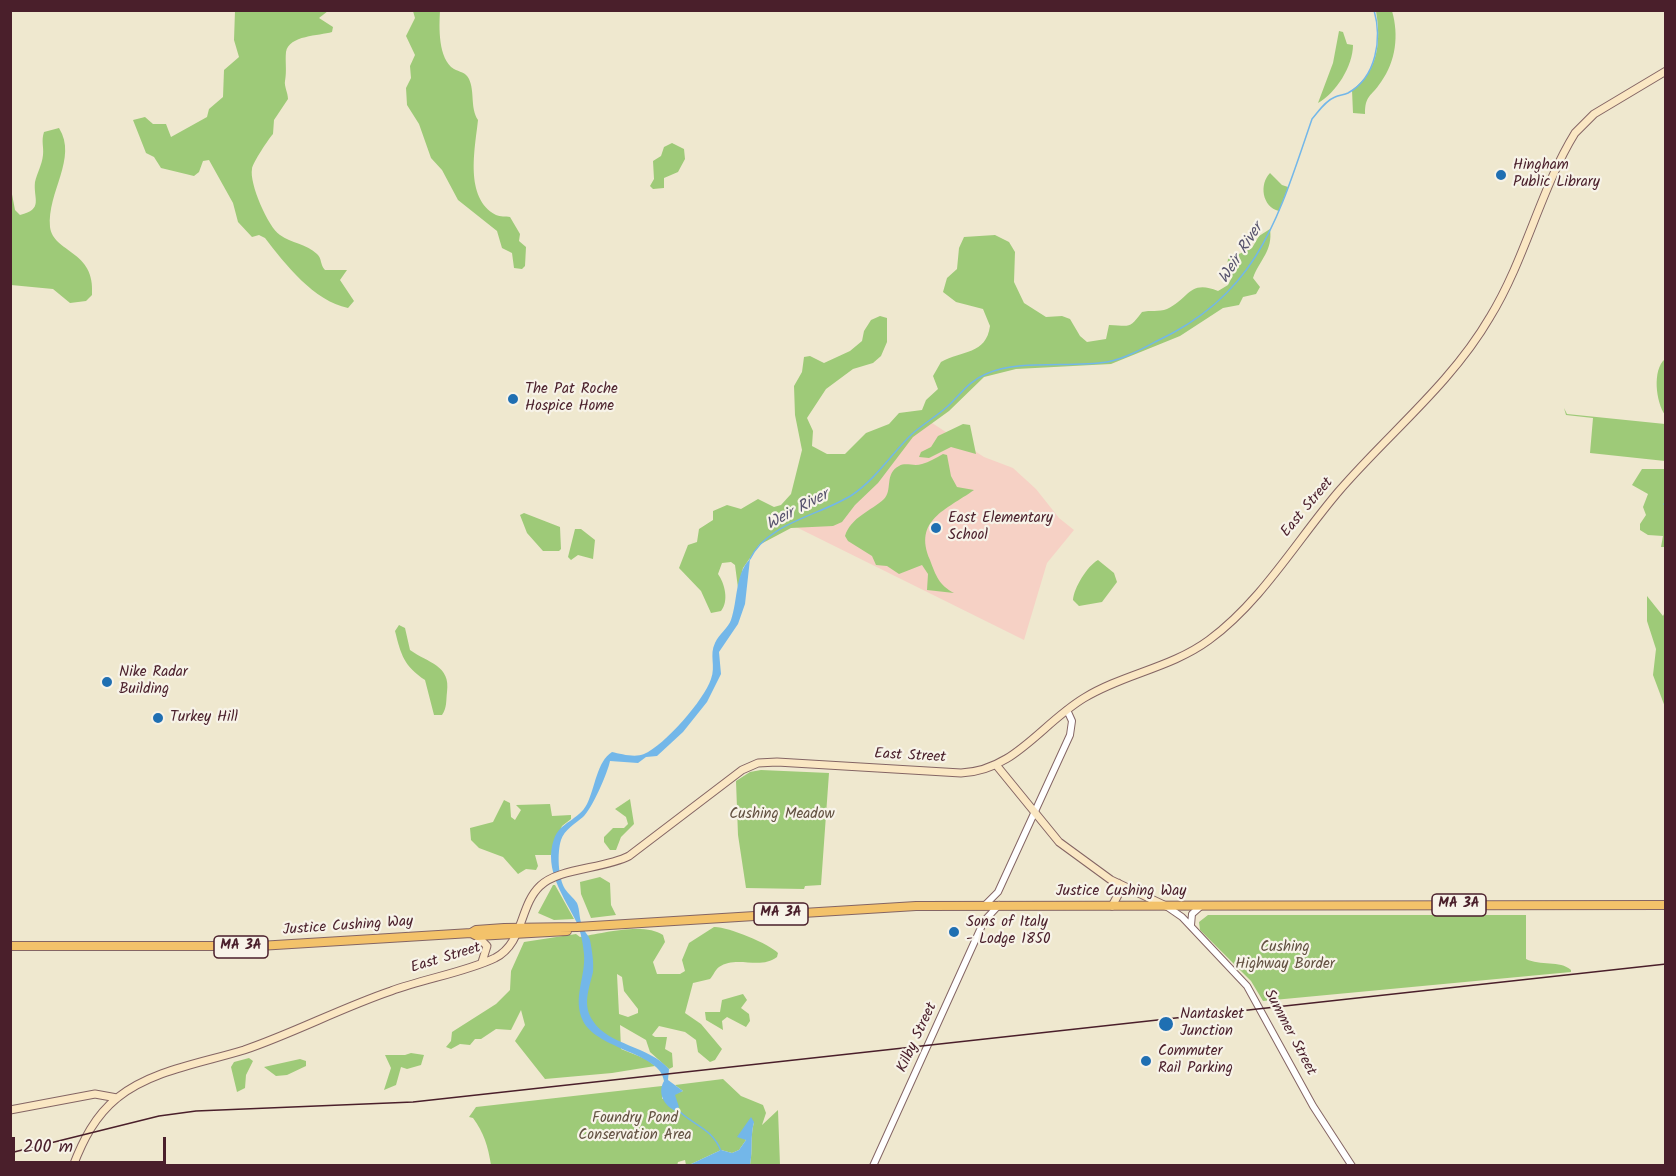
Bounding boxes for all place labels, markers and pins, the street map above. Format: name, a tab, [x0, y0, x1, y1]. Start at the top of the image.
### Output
place label: Hingham Public Library	[1513, 157, 1600, 192]
marker: Hingham Public Library	[1494, 168, 1508, 182]
place label: The Pat Roche Hospice Home	[525, 381, 618, 416]
marker: The Pat Roche Hospice Home	[506, 392, 520, 406]
place label: East Elementary School	[948, 510, 1053, 545]
marker: East Elementary School	[929, 521, 943, 535]
place label: Nike Radar Building	[119, 664, 188, 699]
marker: Nike Radar Building	[100, 675, 114, 689]
place label: Turkey Hill	[170, 709, 238, 727]
marker: Turkey Hill	[151, 711, 165, 725]
place label: Sons of Italy - Lodge 1850	[966, 914, 1051, 949]
marker: Sons of Italy - Lodge 1850	[947, 925, 961, 939]
place label: Nantasket Junction	[1180, 1006, 1244, 1041]
marker: Nantasket Junction	[1157, 1015, 1175, 1033]
place label: Commuter Rail Parking	[1158, 1043, 1233, 1078]
marker: Commuter Rail Parking	[1139, 1054, 1153, 1068]

